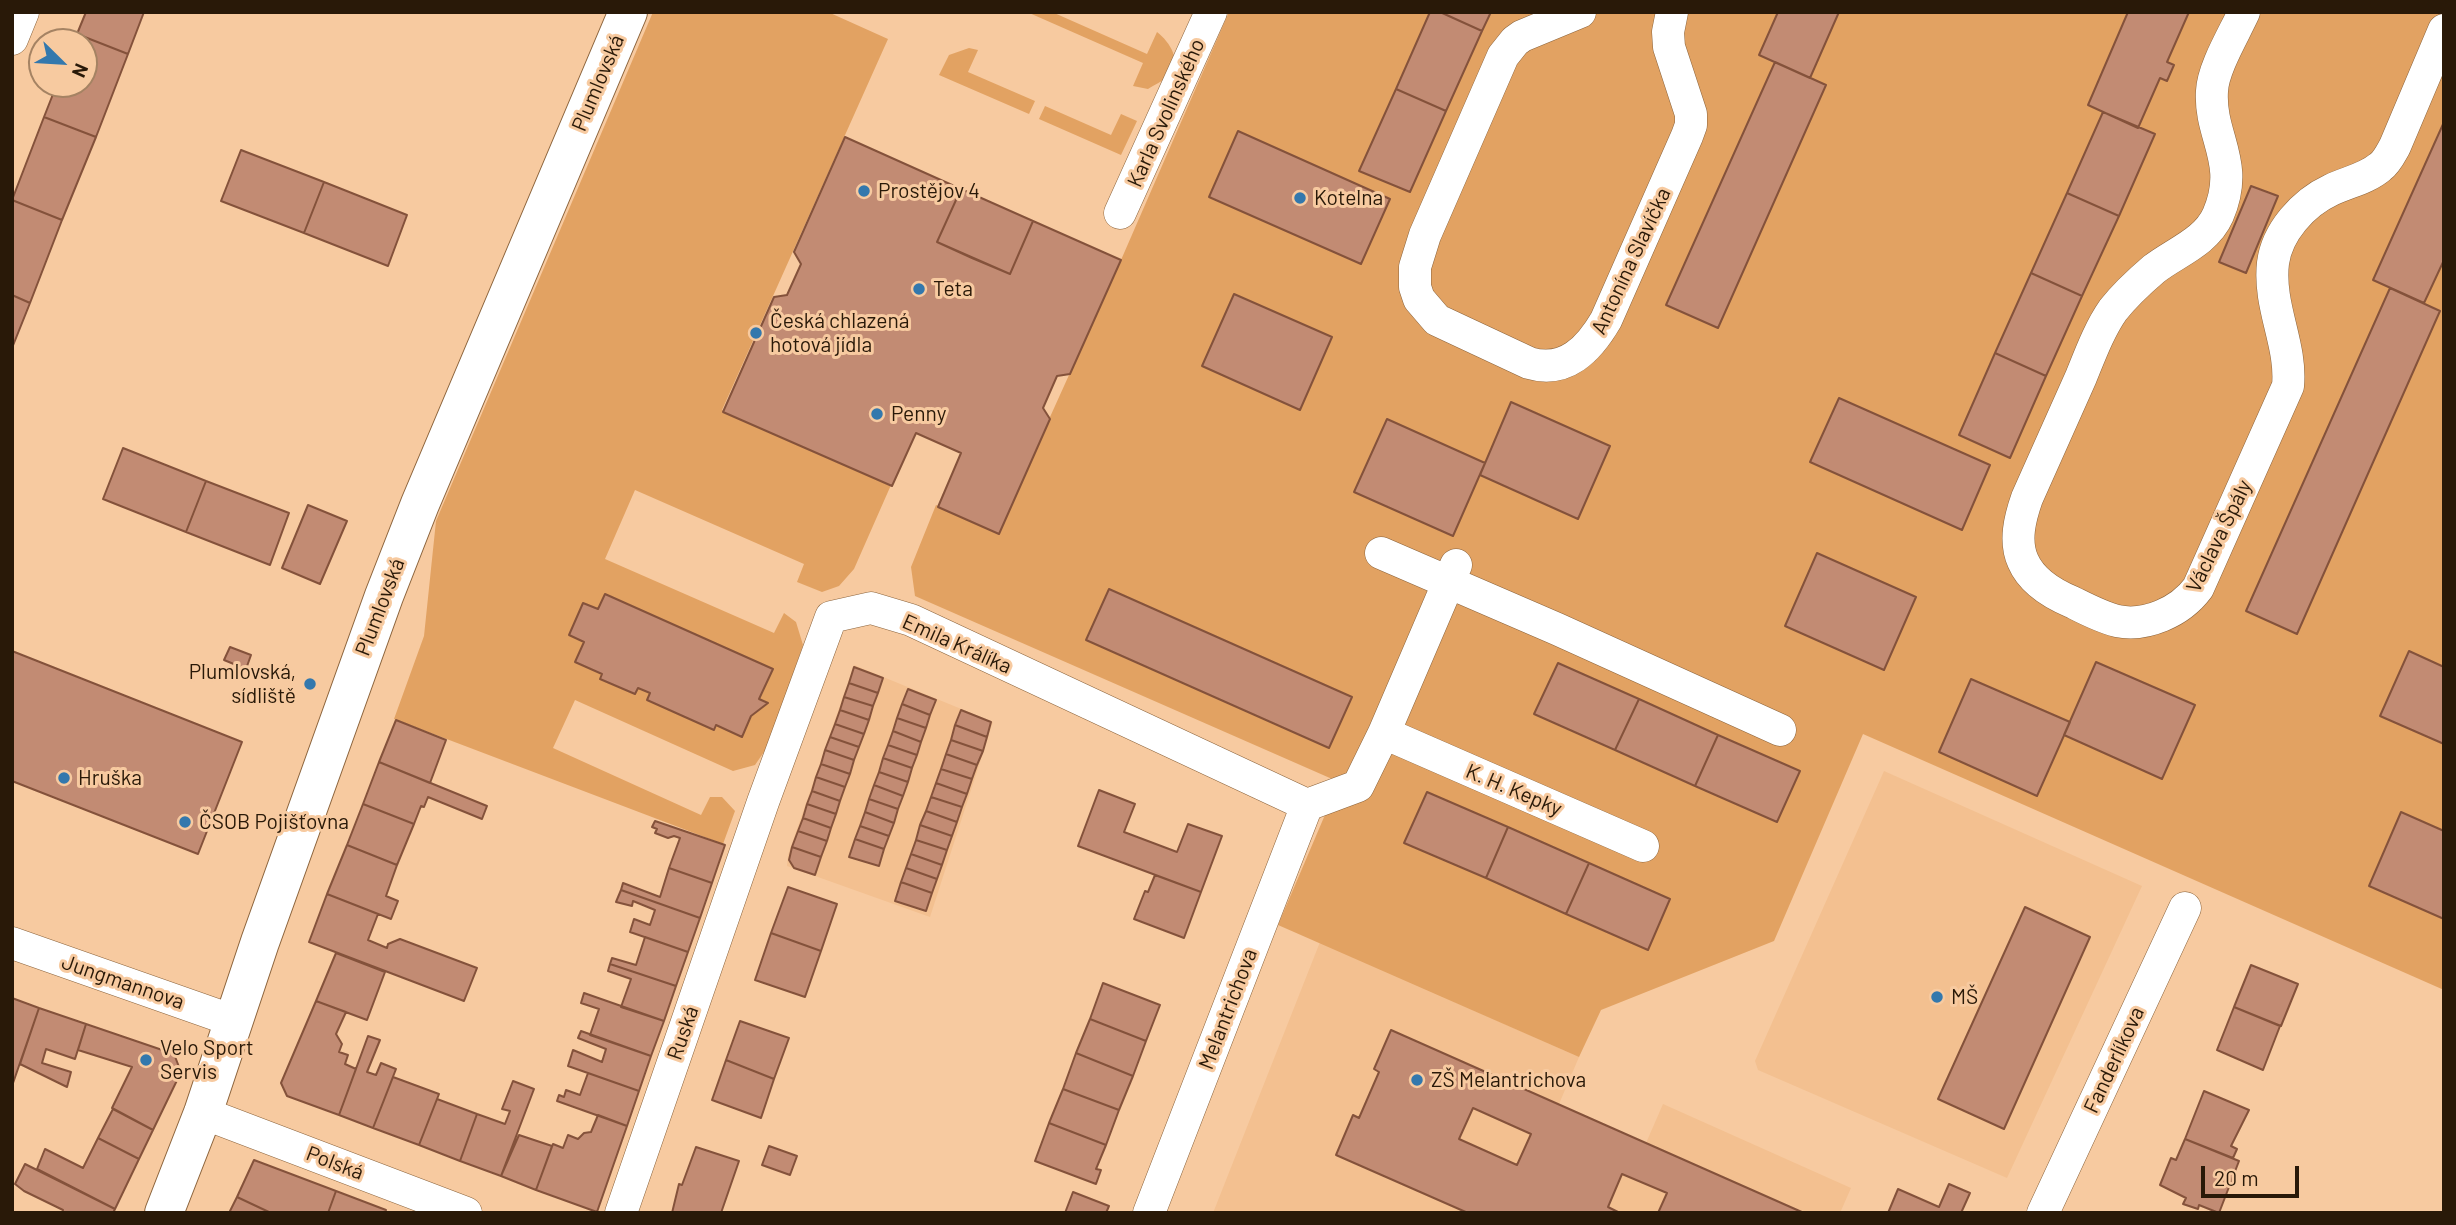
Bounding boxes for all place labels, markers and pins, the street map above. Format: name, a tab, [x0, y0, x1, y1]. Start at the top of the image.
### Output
place label: Prostějov 4	[878, 178, 980, 204]
marker: Prostějov 4	[856, 183, 872, 199]
place label: Kotelna	[1314, 185, 1383, 211]
marker: Kotelna	[1292, 190, 1308, 206]
place label: Teta	[933, 276, 973, 302]
marker: Teta	[911, 281, 927, 297]
place label: Česká chlazená hotová jídla	[770, 308, 909, 358]
marker: Česká chlazená hotová jídla	[748, 325, 764, 341]
place label: Penny	[891, 401, 946, 427]
marker: Penny	[869, 406, 885, 422]
place label: Plumlovská, sídliště	[189, 659, 296, 709]
marker: Plumlovská, sídliště	[302, 676, 318, 692]
place label: Hruška	[78, 765, 142, 791]
marker: Hruška	[56, 770, 72, 786]
place label: ČSOB Pojišťovna	[199, 809, 349, 835]
marker: ČSOB Pojišťovna	[177, 814, 193, 830]
place label: MŠ	[1951, 984, 1978, 1010]
marker: MŠ	[1929, 989, 1945, 1005]
place label: Velo Sport Servis	[160, 1035, 254, 1085]
marker: Velo Sport Servis	[138, 1052, 154, 1068]
place label: ZŠ Melantrichova	[1431, 1067, 1586, 1093]
marker: ZŠ Melantrichova	[1409, 1072, 1425, 1088]

